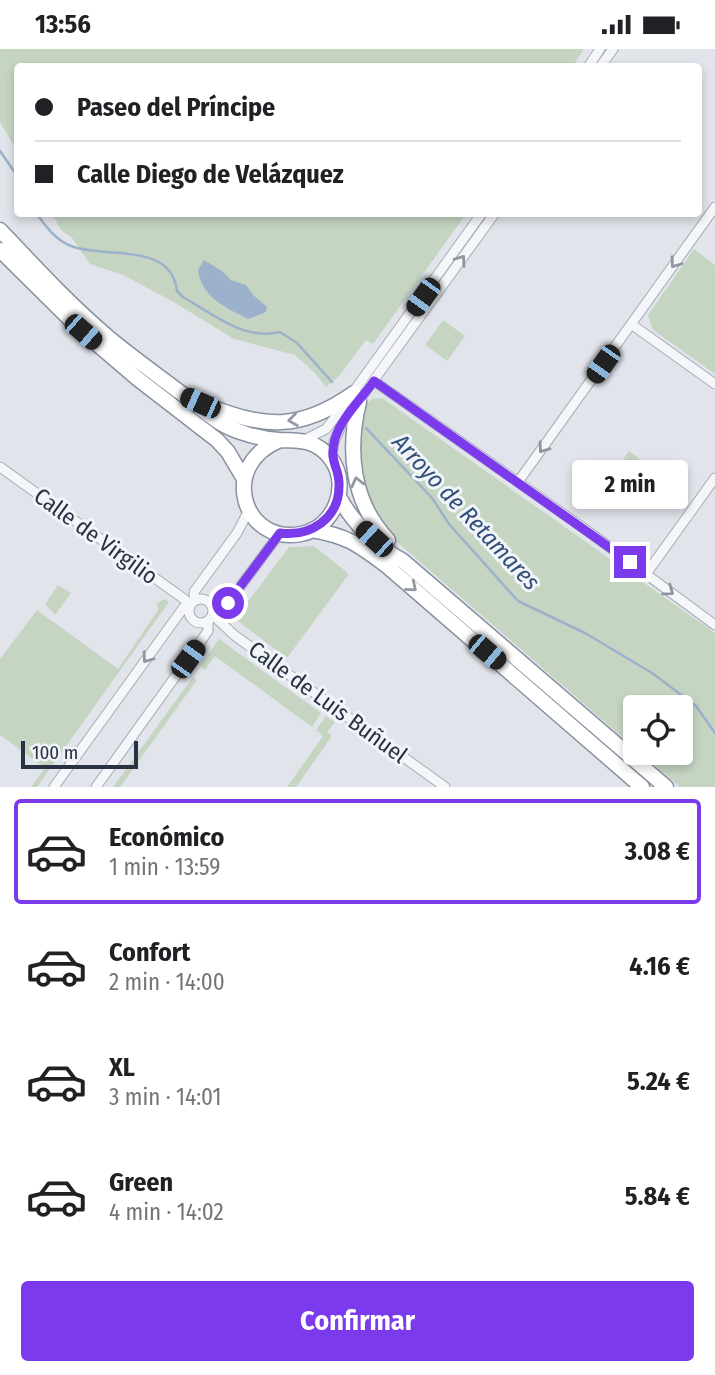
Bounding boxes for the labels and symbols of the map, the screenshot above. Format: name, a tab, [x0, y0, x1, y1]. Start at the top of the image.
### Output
one-way arrow	[453, 255, 465, 268]
one-way arrow	[671, 255, 683, 268]
car	[403, 274, 444, 320]
car	[61, 310, 106, 354]
car	[583, 341, 624, 387]
car	[177, 385, 224, 421]
one-way arrow	[287, 413, 299, 428]
water label: Arroyo de Retamares	[386, 427, 545, 596]
one-way arrow	[539, 440, 551, 453]
callout: 2 min	[572, 461, 688, 510]
one-way arrow	[351, 476, 365, 488]
street label: Calle de Virgilio	[29, 482, 163, 590]
car	[352, 517, 397, 561]
route end	[614, 546, 646, 578]
one-way arrow	[404, 579, 416, 592]
one-way arrow	[661, 583, 674, 595]
route start	[212, 587, 244, 619]
car	[465, 630, 510, 674]
street label: Calle de Luis Buñuel	[243, 635, 413, 769]
car	[168, 636, 209, 682]
one-way arrow	[143, 650, 156, 663]
scale bar	[21, 738, 138, 770]

